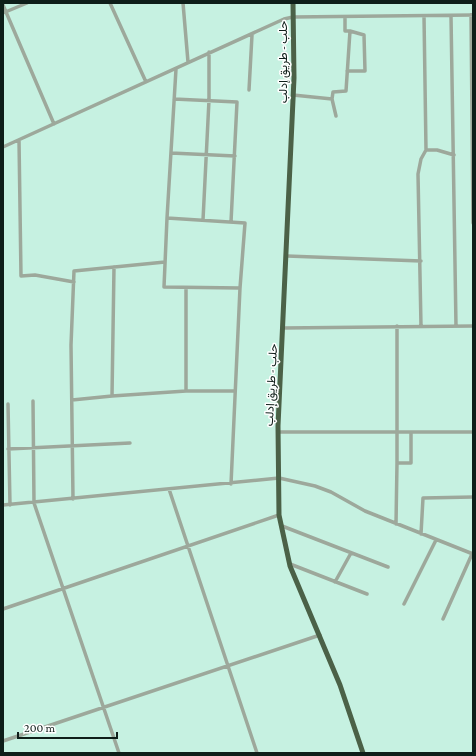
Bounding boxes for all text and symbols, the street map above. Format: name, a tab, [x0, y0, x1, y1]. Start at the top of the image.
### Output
street label: حلب - طريق إدلب	[276, 21, 291, 103]
street label: حلب - طريق إدلب	[262, 343, 281, 427]
scale bar	[18, 714, 117, 740]
text: 200 m	[24, 721, 56, 735]

